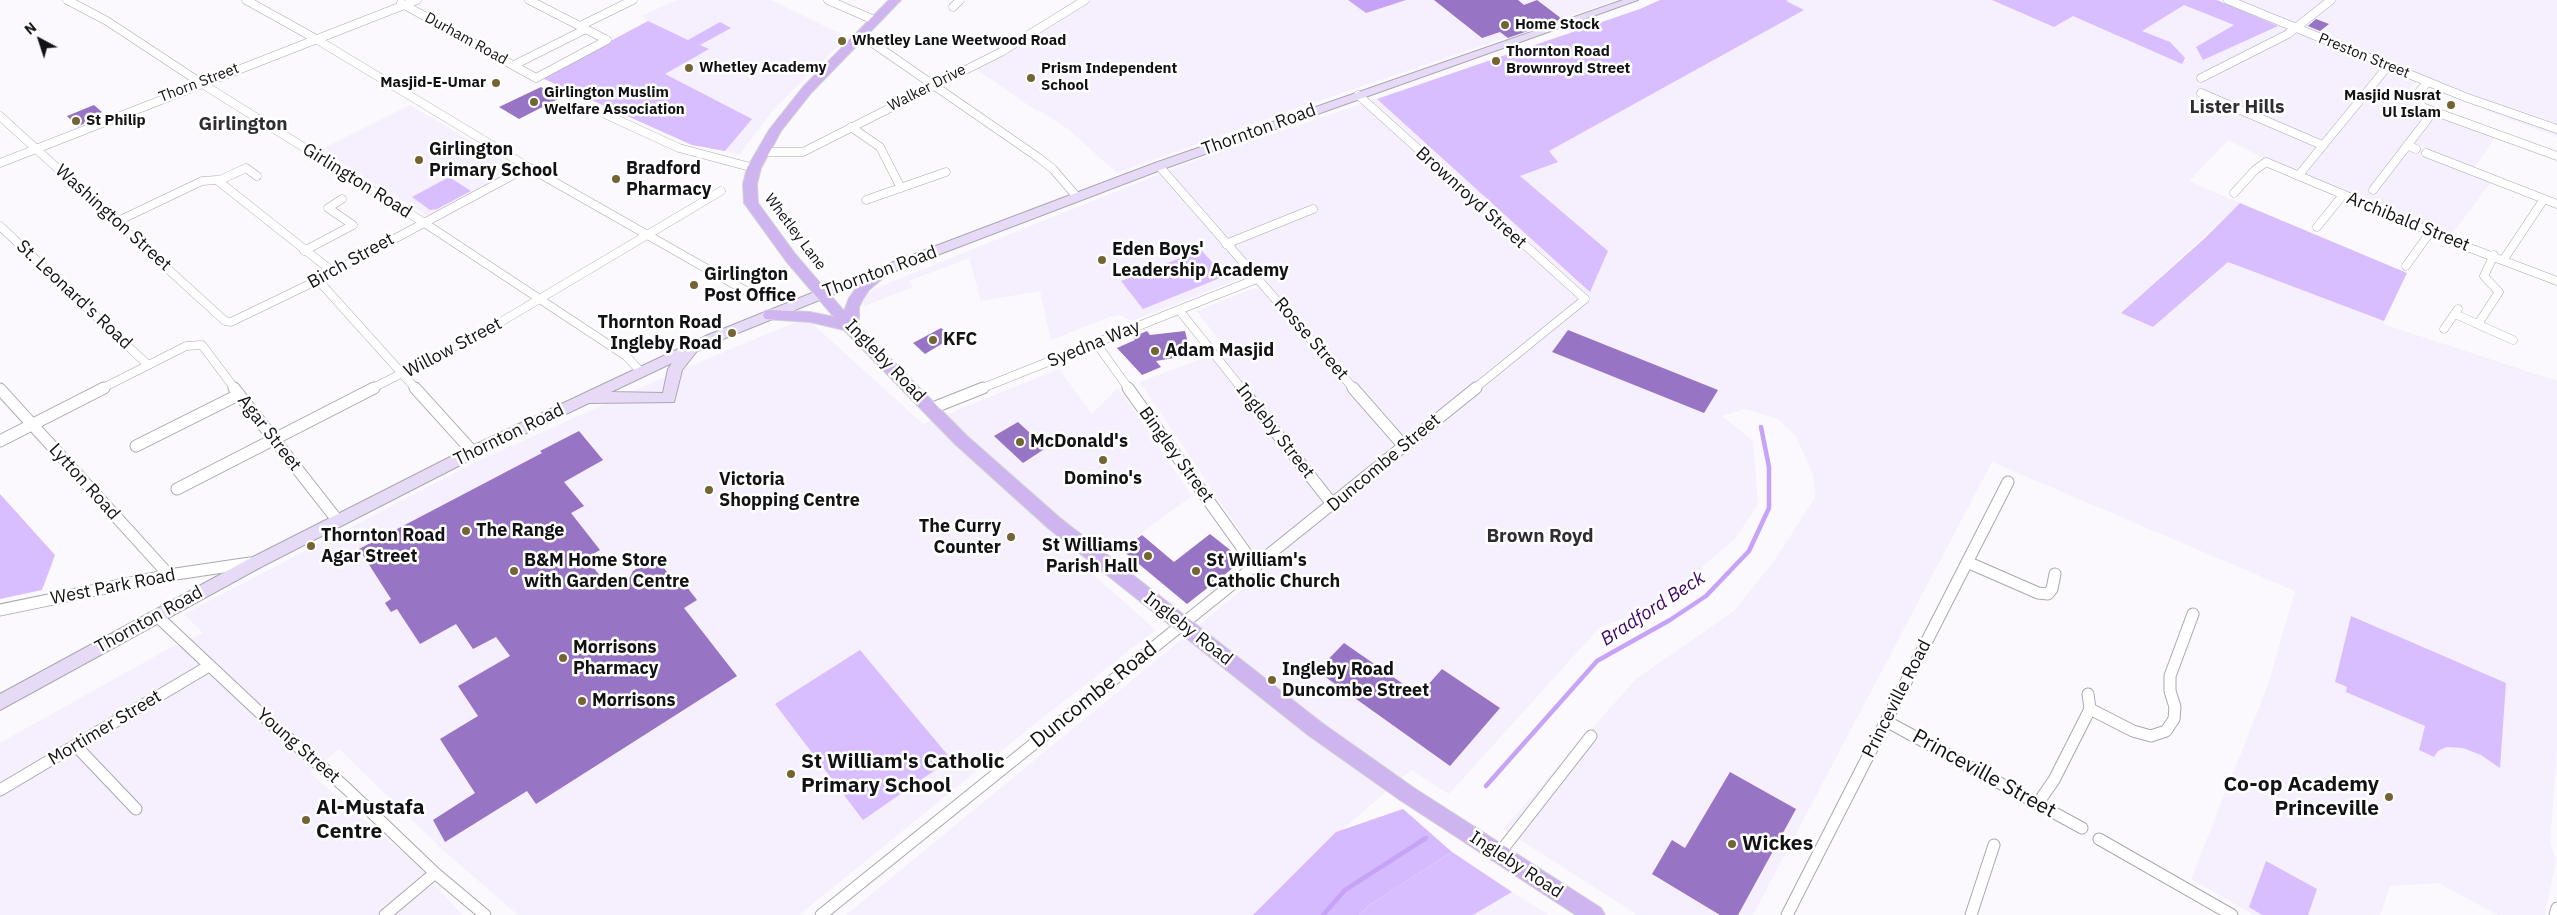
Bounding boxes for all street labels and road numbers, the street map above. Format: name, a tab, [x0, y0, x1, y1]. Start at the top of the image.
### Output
street label: Durham Road	[422, 9, 510, 69]
street label: Preston Street	[2316, 30, 2412, 82]
street label: Thorn Street	[156, 60, 242, 106]
street label: Walker Drive	[885, 61, 969, 115]
street label: Thornton Road	[1199, 99, 1319, 161]
street label: Girlington Road	[298, 139, 416, 223]
street label: Brownroyd Street	[1411, 143, 1531, 253]
street label: Washington Street	[50, 160, 176, 276]
street label: Archibald Street	[2343, 187, 2473, 257]
street label: Whetley Lane	[760, 190, 830, 274]
street label: Birch Street	[304, 228, 398, 294]
street label: St. Leonard's Road	[12, 236, 136, 354]
street label: Thornton Road	[820, 241, 940, 303]
street label: Rosse Street	[1269, 293, 1353, 385]
street label: Willow Street	[400, 313, 506, 383]
street label: Ingleby Road	[840, 315, 930, 407]
street label: Syedna Way	[1044, 316, 1144, 372]
street label: Ingleby Street	[1231, 379, 1319, 483]
street label: Agar Street	[233, 391, 305, 475]
street label: Thornton Road	[451, 399, 567, 471]
street label: Bingley Street	[1134, 403, 1218, 507]
street label: Duncombe Street	[1323, 409, 1445, 517]
street label: Lytton Road	[44, 439, 124, 525]
street label: West Park Road	[49, 564, 177, 610]
street label: Thornton Road	[91, 582, 207, 658]
street label: Ingleby Road	[1139, 588, 1237, 670]
street label: Duncombe Road	[1026, 636, 1162, 754]
street label: Princeville Road	[1858, 636, 1936, 762]
street label: Mortimer Street	[45, 686, 165, 770]
street label: Young Street	[252, 704, 344, 788]
street label: Princeville Street	[1908, 724, 2060, 824]
street label: Ingleby Road	[1465, 827, 1567, 903]

